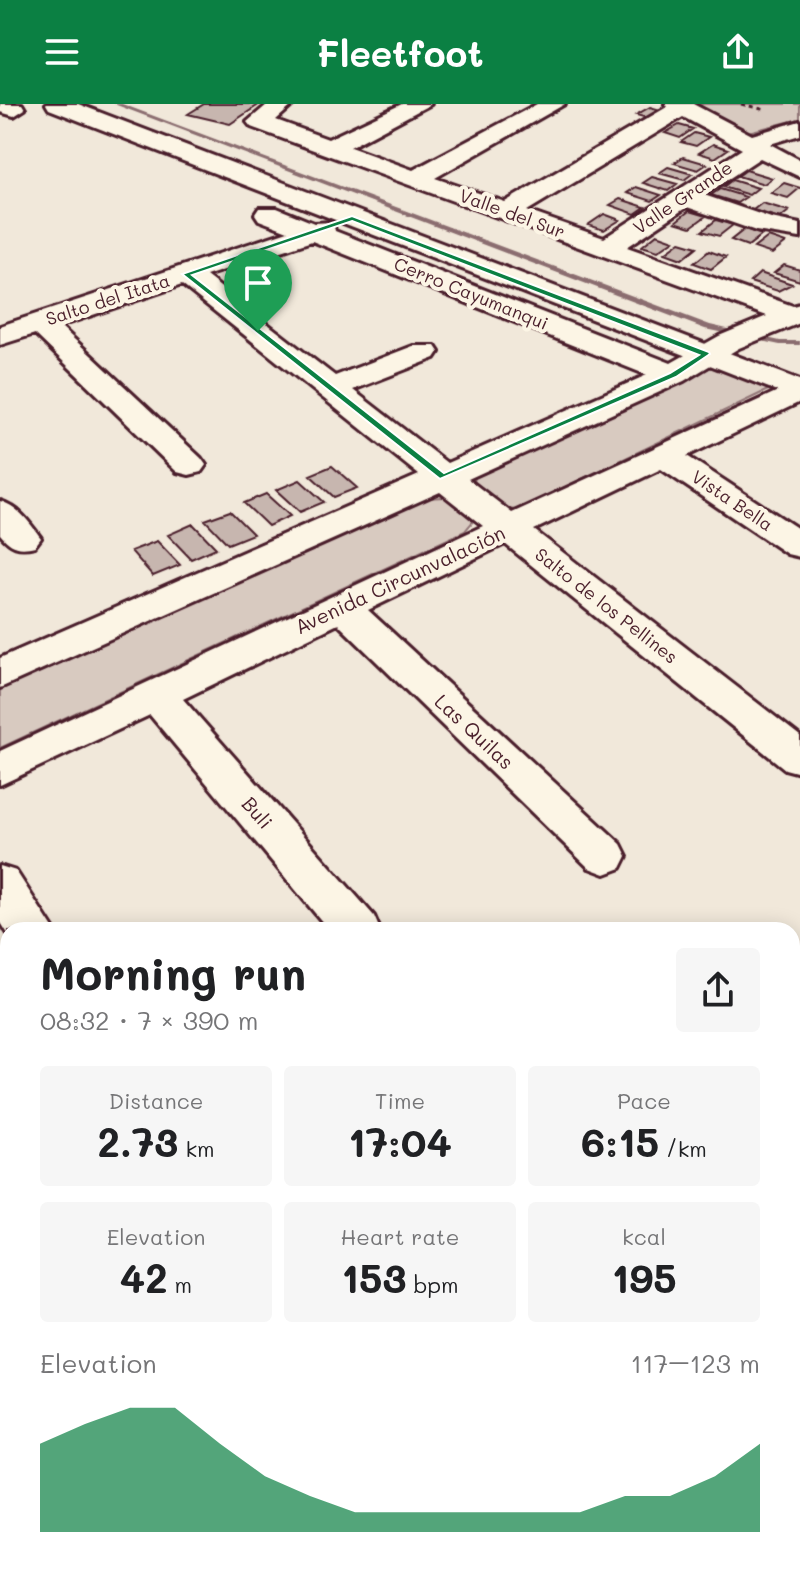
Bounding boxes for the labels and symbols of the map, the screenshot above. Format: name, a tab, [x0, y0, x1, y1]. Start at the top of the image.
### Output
street label: Valle Grande	[628, 155, 737, 239]
street label: Valle del Sur	[456, 183, 568, 243]
pin	[224, 249, 292, 331]
street label: Cerro Cayumanqui	[391, 251, 552, 335]
street label: Salto del Itata	[43, 268, 173, 330]
street label: Vista Bella	[687, 464, 778, 536]
street label: Avenida Circunvalación	[290, 519, 509, 639]
street label: Salto de los Pellines	[530, 542, 683, 668]
street label: Las Quilas	[430, 688, 520, 775]
street label: Buli	[237, 791, 279, 834]

